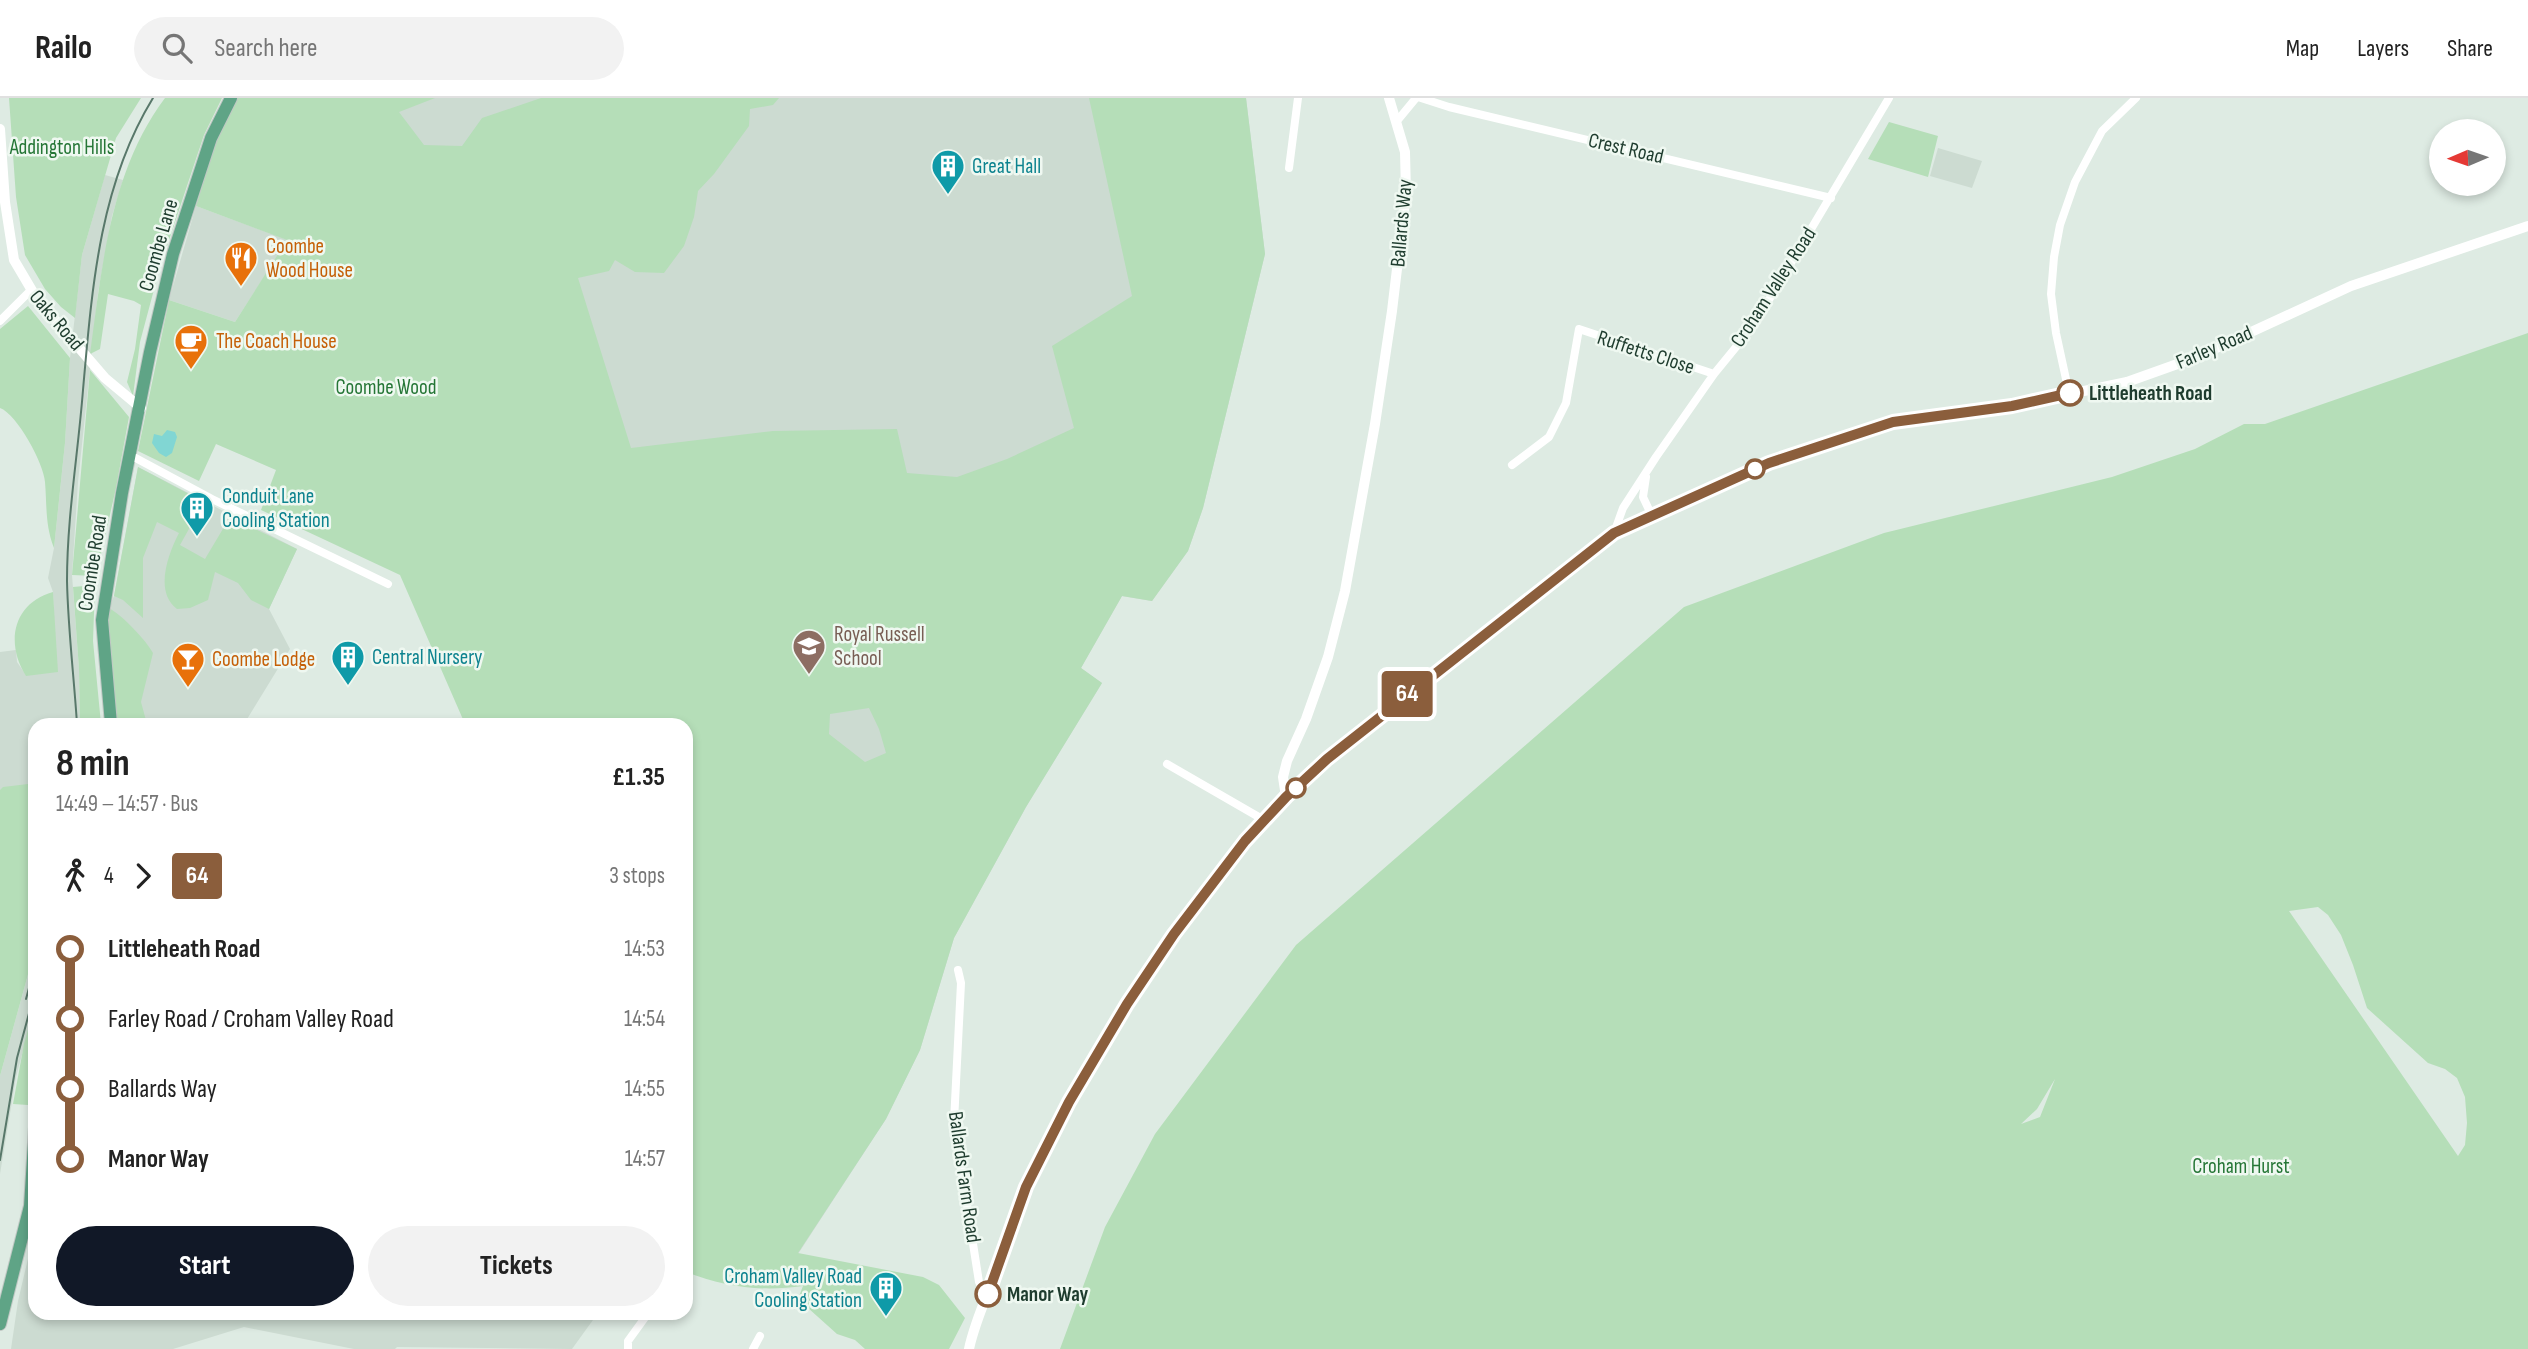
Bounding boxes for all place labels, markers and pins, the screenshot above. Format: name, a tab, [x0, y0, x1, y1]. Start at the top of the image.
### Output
building icon: Great Hall	[929, 147, 967, 196]
place label: Great Hall	[972, 154, 1041, 179]
place label: Coombe Wood House	[266, 234, 353, 283]
restaurant icon: Coombe Wood House	[222, 239, 260, 288]
cafe icon: The Coach House	[172, 322, 210, 371]
place label: The Coach House	[216, 329, 337, 354]
marker: Littleheath Road	[2057, 380, 2083, 406]
place label: Littleheath Road	[2089, 381, 2212, 406]
unlabelled marker	[1745, 459, 1765, 479]
place label: Conduit Lane Cooling Station	[222, 484, 330, 533]
building icon: Conduit Lane Cooling Station	[178, 489, 216, 538]
place label: Royal Russell School	[834, 622, 925, 671]
school or university icon: Royal Russell School	[790, 627, 828, 676]
building icon: Central Nursery	[329, 638, 367, 687]
bar icon: Coombe Lodge	[169, 640, 207, 689]
place label: Central Nursery	[372, 645, 482, 670]
place label: Coombe Lodge	[212, 647, 315, 672]
unlabelled marker	[1286, 778, 1306, 798]
place label: Croham Valley Road Cooling Station	[724, 1264, 862, 1313]
building icon: Croham Valley Road Cooling Station	[867, 1269, 905, 1318]
marker: Manor Way	[975, 1281, 1001, 1307]
place label: Manor Way	[1007, 1282, 1089, 1307]

